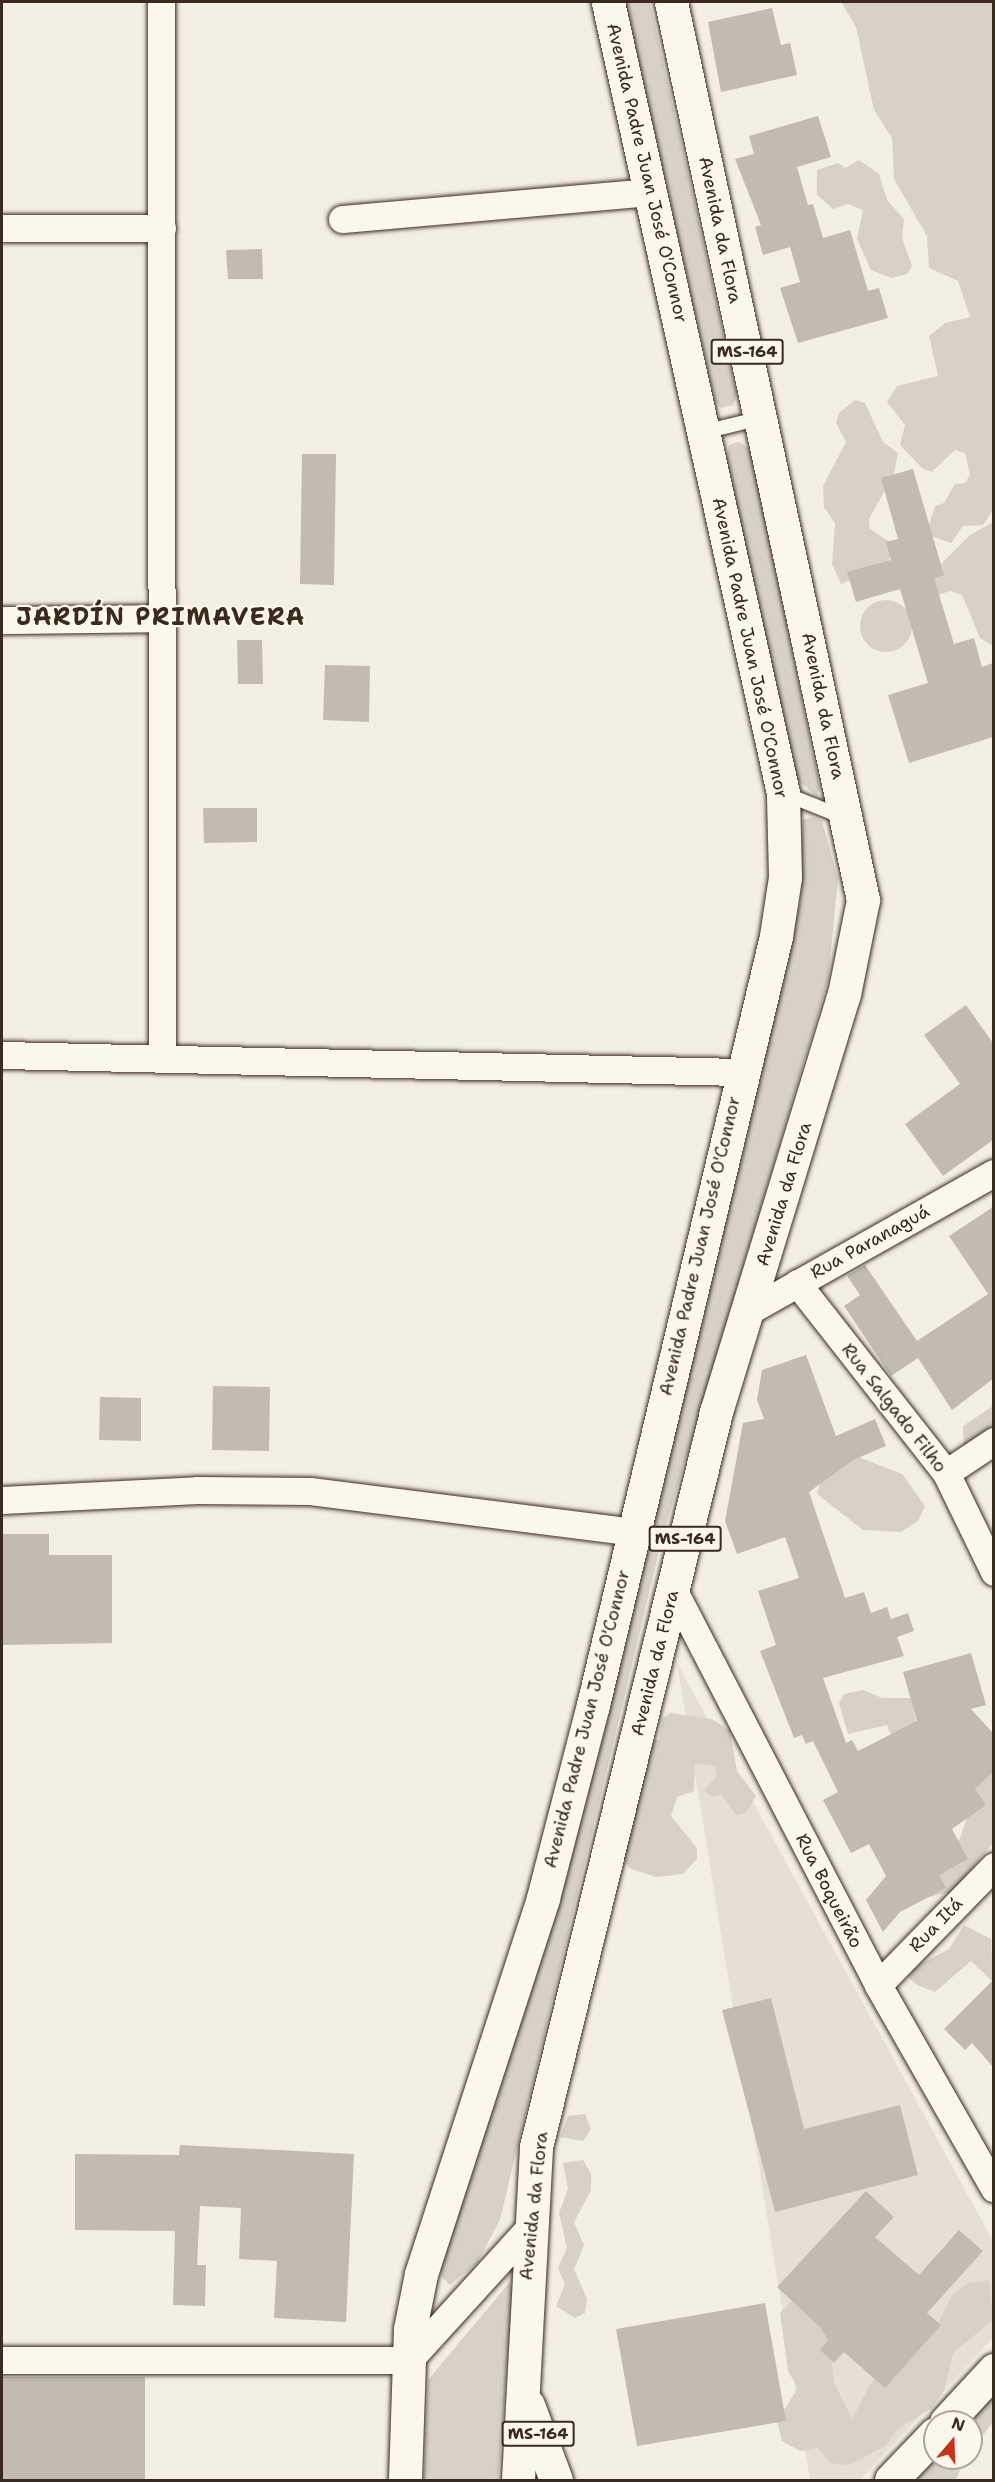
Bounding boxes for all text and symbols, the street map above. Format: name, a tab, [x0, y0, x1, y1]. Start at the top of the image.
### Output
street label: Avenida Padre Juan José O'Connor	[602, 21, 692, 325]
street label: Avenida da Flora	[694, 155, 746, 305]
road number: MS-164	[710, 339, 784, 365]
street label: Avenida Padre Juan José O'Connor	[708, 496, 792, 800]
district label: JARDÍN PRIMAVERA	[16, 604, 306, 632]
street label: Avenida da Flora	[797, 631, 849, 781]
street label: Avenida Padre Juan José O'Connor	[655, 1094, 745, 1398]
street label: Avenida da Flora	[752, 1119, 816, 1269]
street label: Rua Paranaguá	[807, 1200, 933, 1284]
street label: Rua Salgado Filho	[837, 1339, 951, 1477]
road number: MS-164	[648, 1526, 722, 1552]
street label: Avenida Padre Juan José O'Connor	[539, 1568, 635, 1870]
street label: Avenida da Flora	[626, 1588, 684, 1738]
street label: Rua Boqueirão	[791, 1830, 867, 1952]
street label: Rua Itá	[905, 1893, 967, 1957]
street label: Avenida da Flora	[515, 2131, 553, 2281]
north arrow	[923, 2410, 983, 2470]
text: N	[949, 2412, 968, 2436]
road number: MS-164	[500, 2421, 576, 2447]

